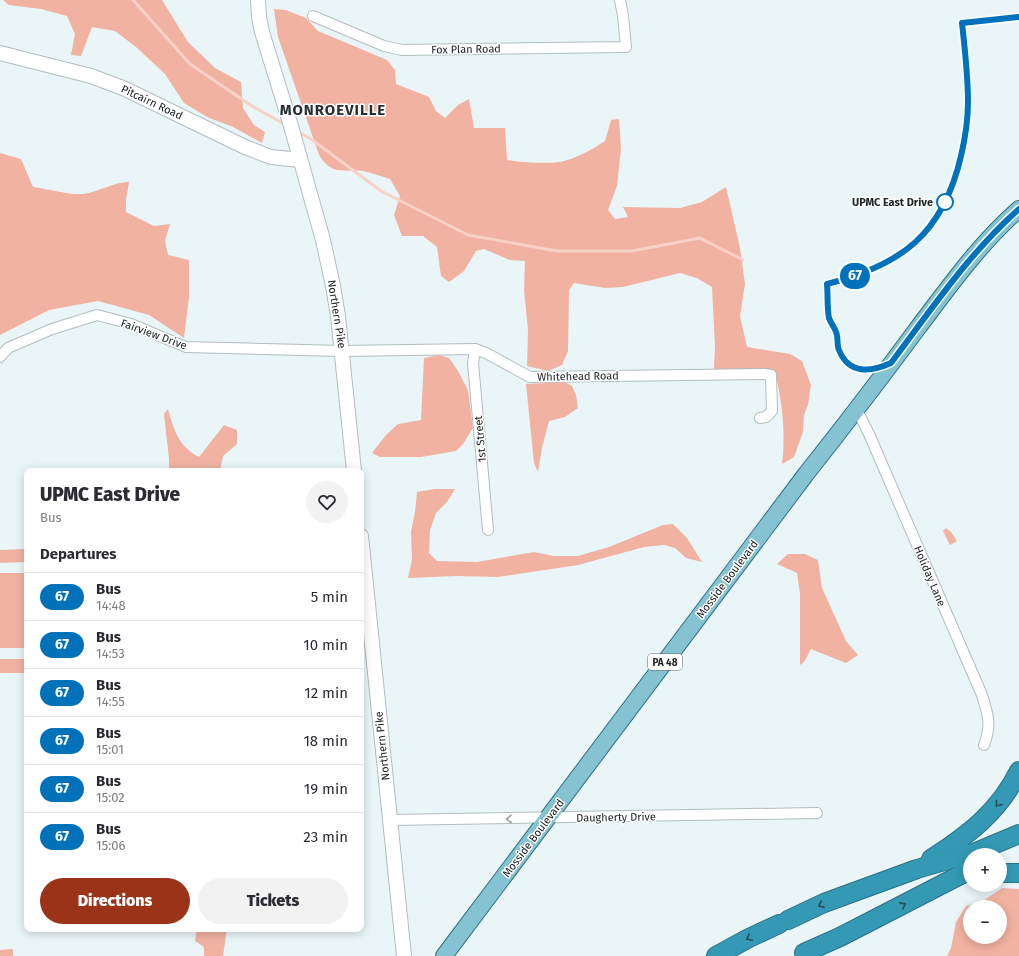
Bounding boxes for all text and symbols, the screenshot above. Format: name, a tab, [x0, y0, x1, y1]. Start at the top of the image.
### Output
street label: Fox Plan Road	[431, 42, 501, 57]
street label: Pitcairn Road	[119, 83, 185, 122]
district label: MONROEVILLE	[280, 101, 386, 119]
marker: UPMC East Drive	[936, 193, 954, 211]
place label: UPMC East Drive	[852, 196, 933, 209]
line badge: 67	[837, 263, 873, 289]
text: 67	[848, 267, 862, 284]
street label: Northern Pike	[325, 279, 348, 349]
street label: Fairview Drive	[119, 317, 189, 352]
street label: Whitehead Road	[537, 369, 619, 384]
street label: 1st Street	[472, 415, 489, 463]
button: heart	[306, 481, 348, 523]
text: UPMC East Drive	[40, 483, 180, 506]
text: Bus	[40, 510, 62, 525]
street label: Mosside Boulevard	[694, 538, 761, 621]
street label: Holiday Lane	[911, 544, 948, 609]
text: Departures	[40, 545, 117, 563]
text: Bus	[96, 580, 121, 598]
text: 67	[55, 588, 69, 605]
text: 5 min	[311, 588, 348, 606]
text: 14:48	[96, 598, 126, 613]
text: Bus	[96, 628, 121, 646]
text: 67	[55, 636, 69, 653]
text: 10 min	[303, 636, 348, 654]
text: 14:53	[96, 646, 125, 661]
road number: PA 48	[648, 654, 682, 670]
text: Bus	[96, 676, 121, 694]
text: 67	[55, 684, 69, 701]
text: 12 min	[304, 684, 348, 702]
text: 14:55	[96, 694, 125, 709]
street label: Northern Pike	[372, 711, 393, 781]
text: Bus	[96, 724, 121, 742]
text: 67	[55, 732, 69, 749]
text: 18 min	[303, 732, 348, 750]
text: 15:01	[96, 742, 124, 757]
text: Bus	[96, 772, 121, 790]
text: 67	[55, 780, 69, 797]
text: 19 min	[304, 780, 348, 798]
text: 15:02	[96, 790, 125, 805]
street label: Mosside Boulevard	[500, 797, 567, 880]
one-way arrow	[996, 799, 1003, 806]
street label: Daugherty Drive	[576, 810, 656, 825]
one-way arrow	[506, 814, 512, 823]
text: Bus	[96, 820, 121, 838]
text: 67	[55, 828, 69, 845]
text: 23 min	[303, 828, 348, 846]
text: 15:06	[96, 838, 125, 853]
map controls	[963, 848, 1007, 944]
button: +	[963, 848, 1007, 892]
button: Directions	[40, 878, 190, 924]
button: Tickets	[198, 878, 348, 924]
one-way arrow	[817, 900, 825, 908]
button: −	[963, 900, 1007, 944]
one-way arrow	[898, 902, 906, 910]
one-way arrow	[746, 933, 753, 941]

